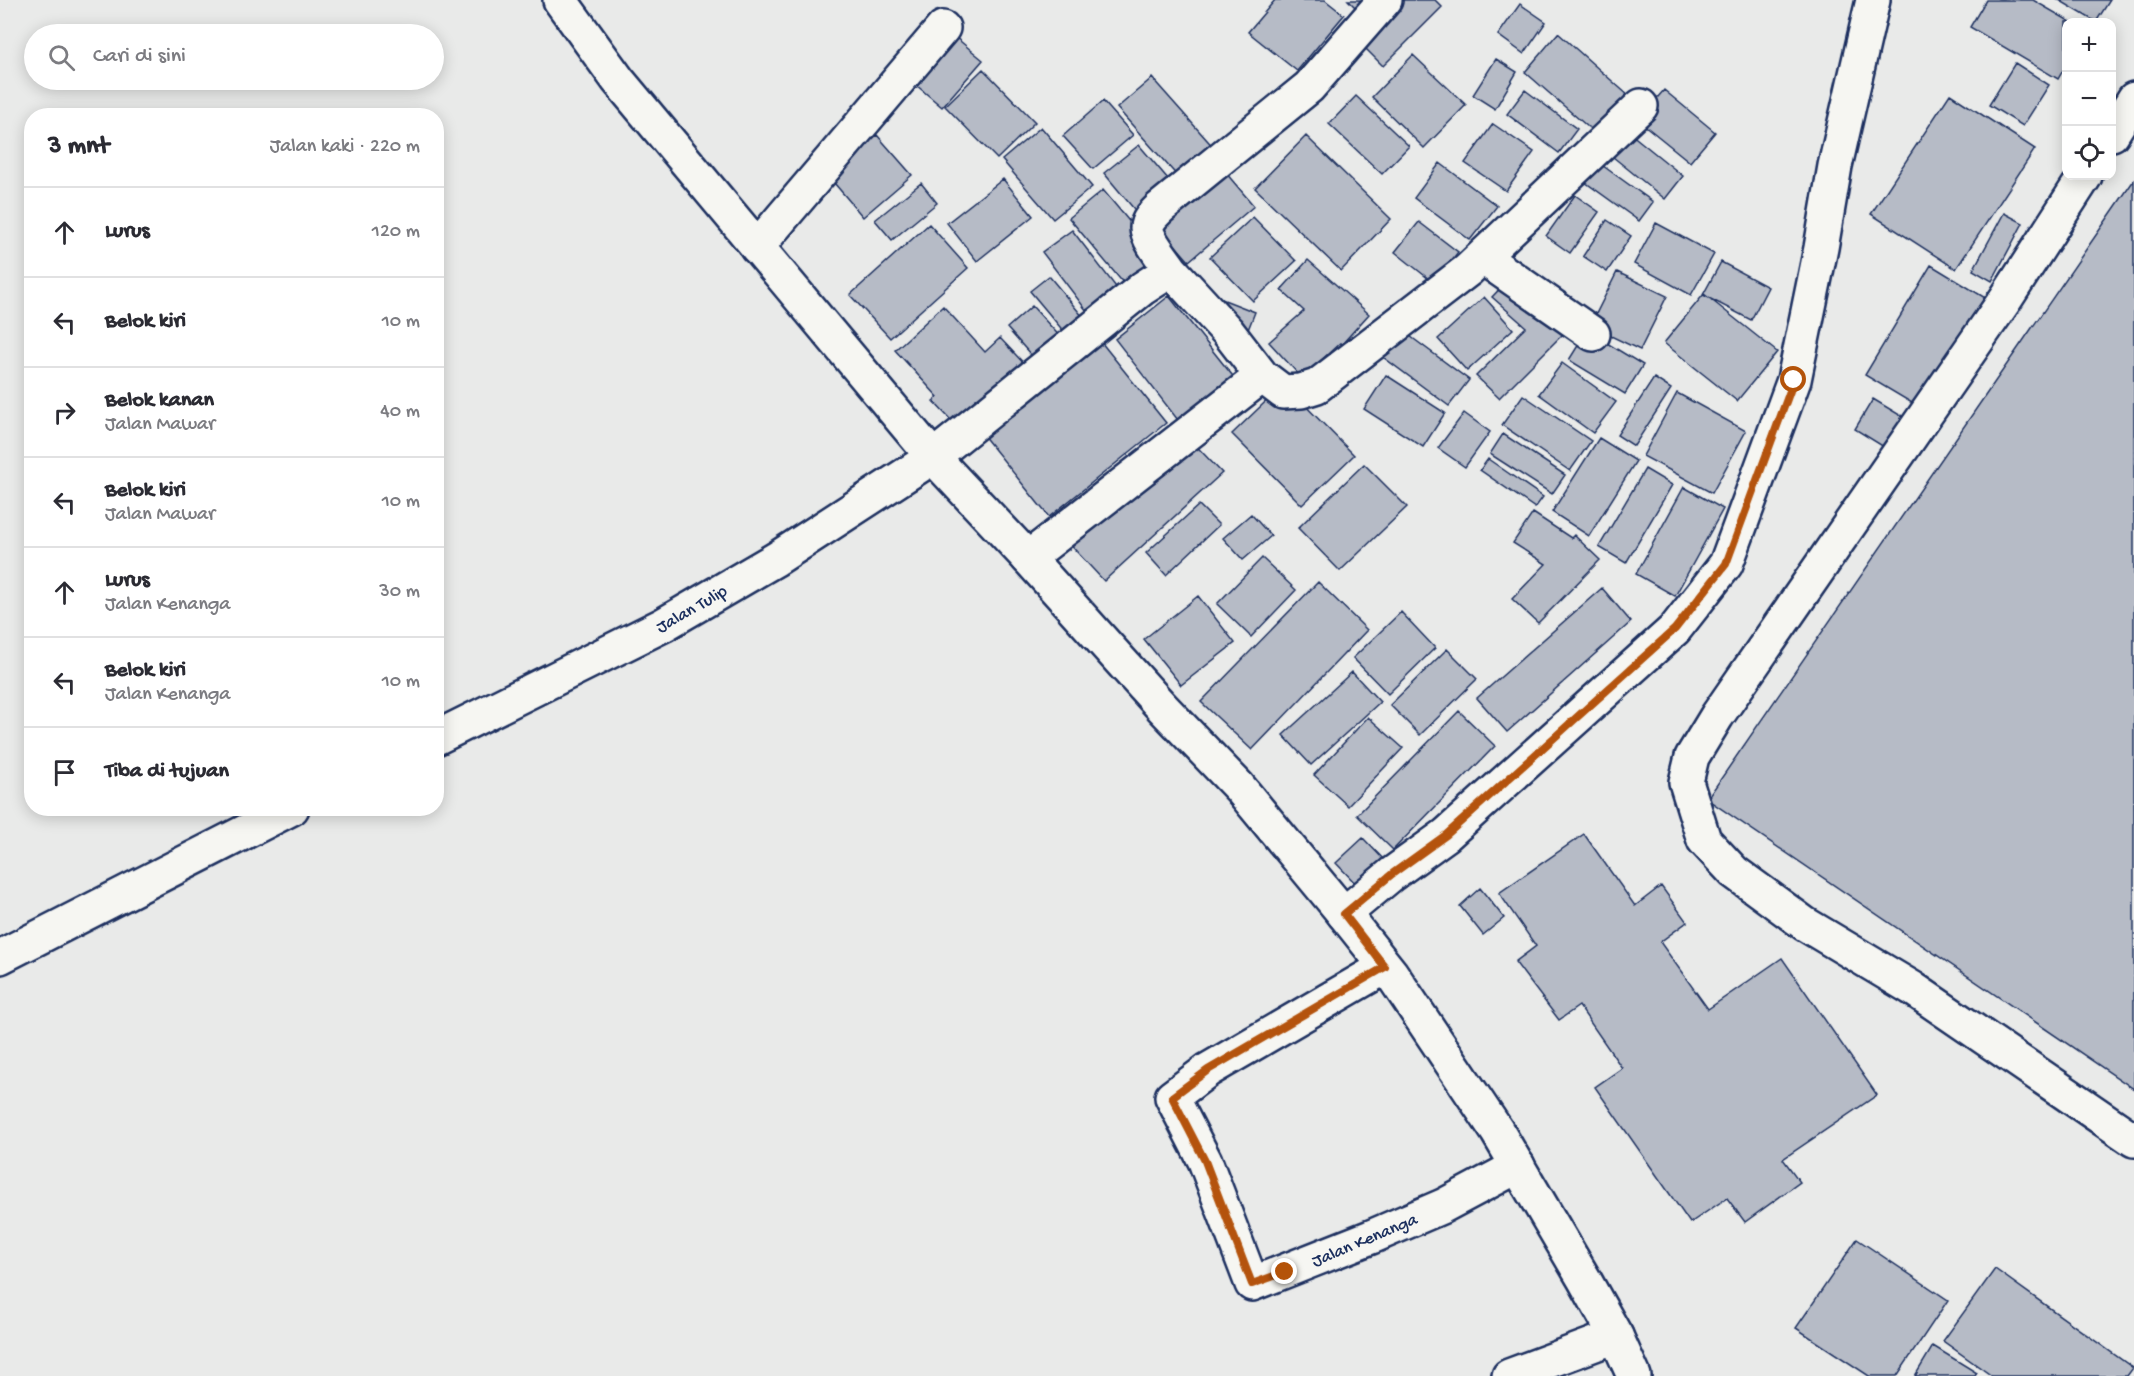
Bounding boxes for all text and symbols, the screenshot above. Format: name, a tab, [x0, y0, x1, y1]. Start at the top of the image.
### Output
map controls	[2062, 18, 2116, 180]
button: +	[2062, 18, 2116, 72]
search box	[24, 24, 444, 90]
icon: search	[45, 41, 78, 74]
text: Cari di sini	[93, 44, 186, 70]
button: −	[2062, 72, 2116, 126]
button: locate	[2062, 126, 2116, 180]
text: 3 mnt	[48, 132, 109, 163]
text: Jalan kaki · 220 m	[270, 136, 420, 159]
icon: ahead	[48, 216, 81, 249]
text: Lurus	[105, 219, 150, 245]
text: 120 m	[372, 221, 420, 244]
icon: left	[48, 306, 81, 339]
text: Belok kiri	[105, 309, 186, 335]
text: 10 m	[382, 311, 420, 334]
route start	[1780, 366, 1806, 392]
text: Belok kanan	[105, 388, 214, 414]
icon: right	[48, 396, 81, 429]
text: 40 m	[380, 401, 420, 424]
text: Jalan Mawar	[105, 414, 215, 437]
text: Belok kiri	[105, 478, 186, 504]
icon: left	[48, 486, 81, 519]
text: 10 m	[382, 491, 420, 514]
text: Jalan Mawar	[105, 504, 215, 527]
text: Lurus	[105, 568, 150, 594]
icon: ahead	[48, 576, 81, 609]
text: 30 m	[379, 581, 420, 604]
street label: Jalan Tulip	[653, 581, 732, 639]
text: Jalan Kenanga	[105, 594, 230, 617]
text: Belok kiri	[105, 658, 186, 684]
icon: left	[48, 666, 81, 699]
text: 10 m	[382, 671, 420, 694]
text: Jalan Kenanga	[105, 684, 230, 707]
icon: arrive	[48, 756, 81, 789]
text: Tiba di tujuan	[105, 759, 229, 785]
street label: Jalan Kenanga	[1309, 1209, 1422, 1273]
route end	[1271, 1258, 1297, 1284]

